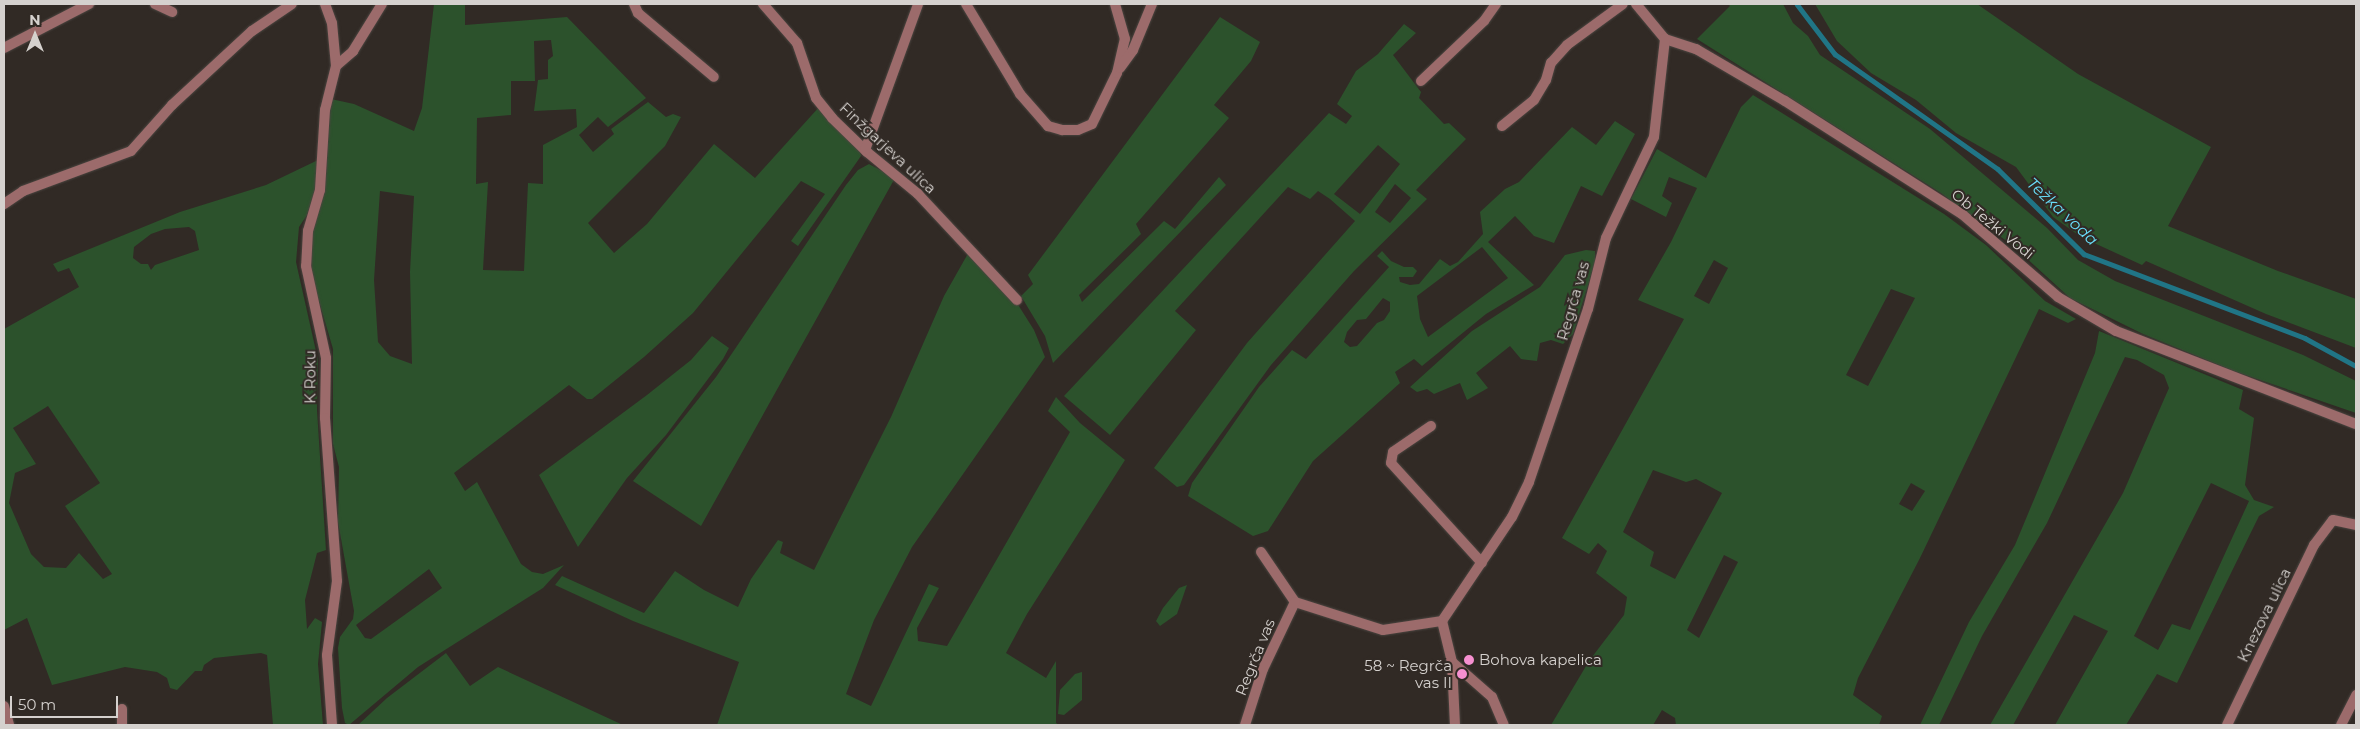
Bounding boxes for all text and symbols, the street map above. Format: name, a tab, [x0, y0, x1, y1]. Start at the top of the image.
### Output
north arrow	[10, 10, 60, 60]
text: N	[29, 11, 41, 29]
street label: Finžgarjeva ulica	[836, 99, 940, 197]
water label: Težka voda	[2022, 174, 2102, 250]
street label: Ob Težki Vodi	[1948, 185, 2038, 263]
street label: Regrča vas	[1553, 259, 1593, 343]
street label: K Roku	[301, 350, 319, 404]
street label: Knezova ulica	[2233, 565, 2295, 665]
street label: Regrča vas	[1231, 616, 1279, 698]
place label: Bohova kapelica	[1479, 651, 1602, 669]
marker: Bohova kapelica	[1463, 654, 1475, 666]
place label: 58 ~ Regrča vas II	[1364, 656, 1452, 691]
marker: 58 ~ Regrča vas II	[1456, 668, 1468, 680]
scale bar	[12, 686, 120, 718]
text: 50 m	[18, 695, 56, 714]

